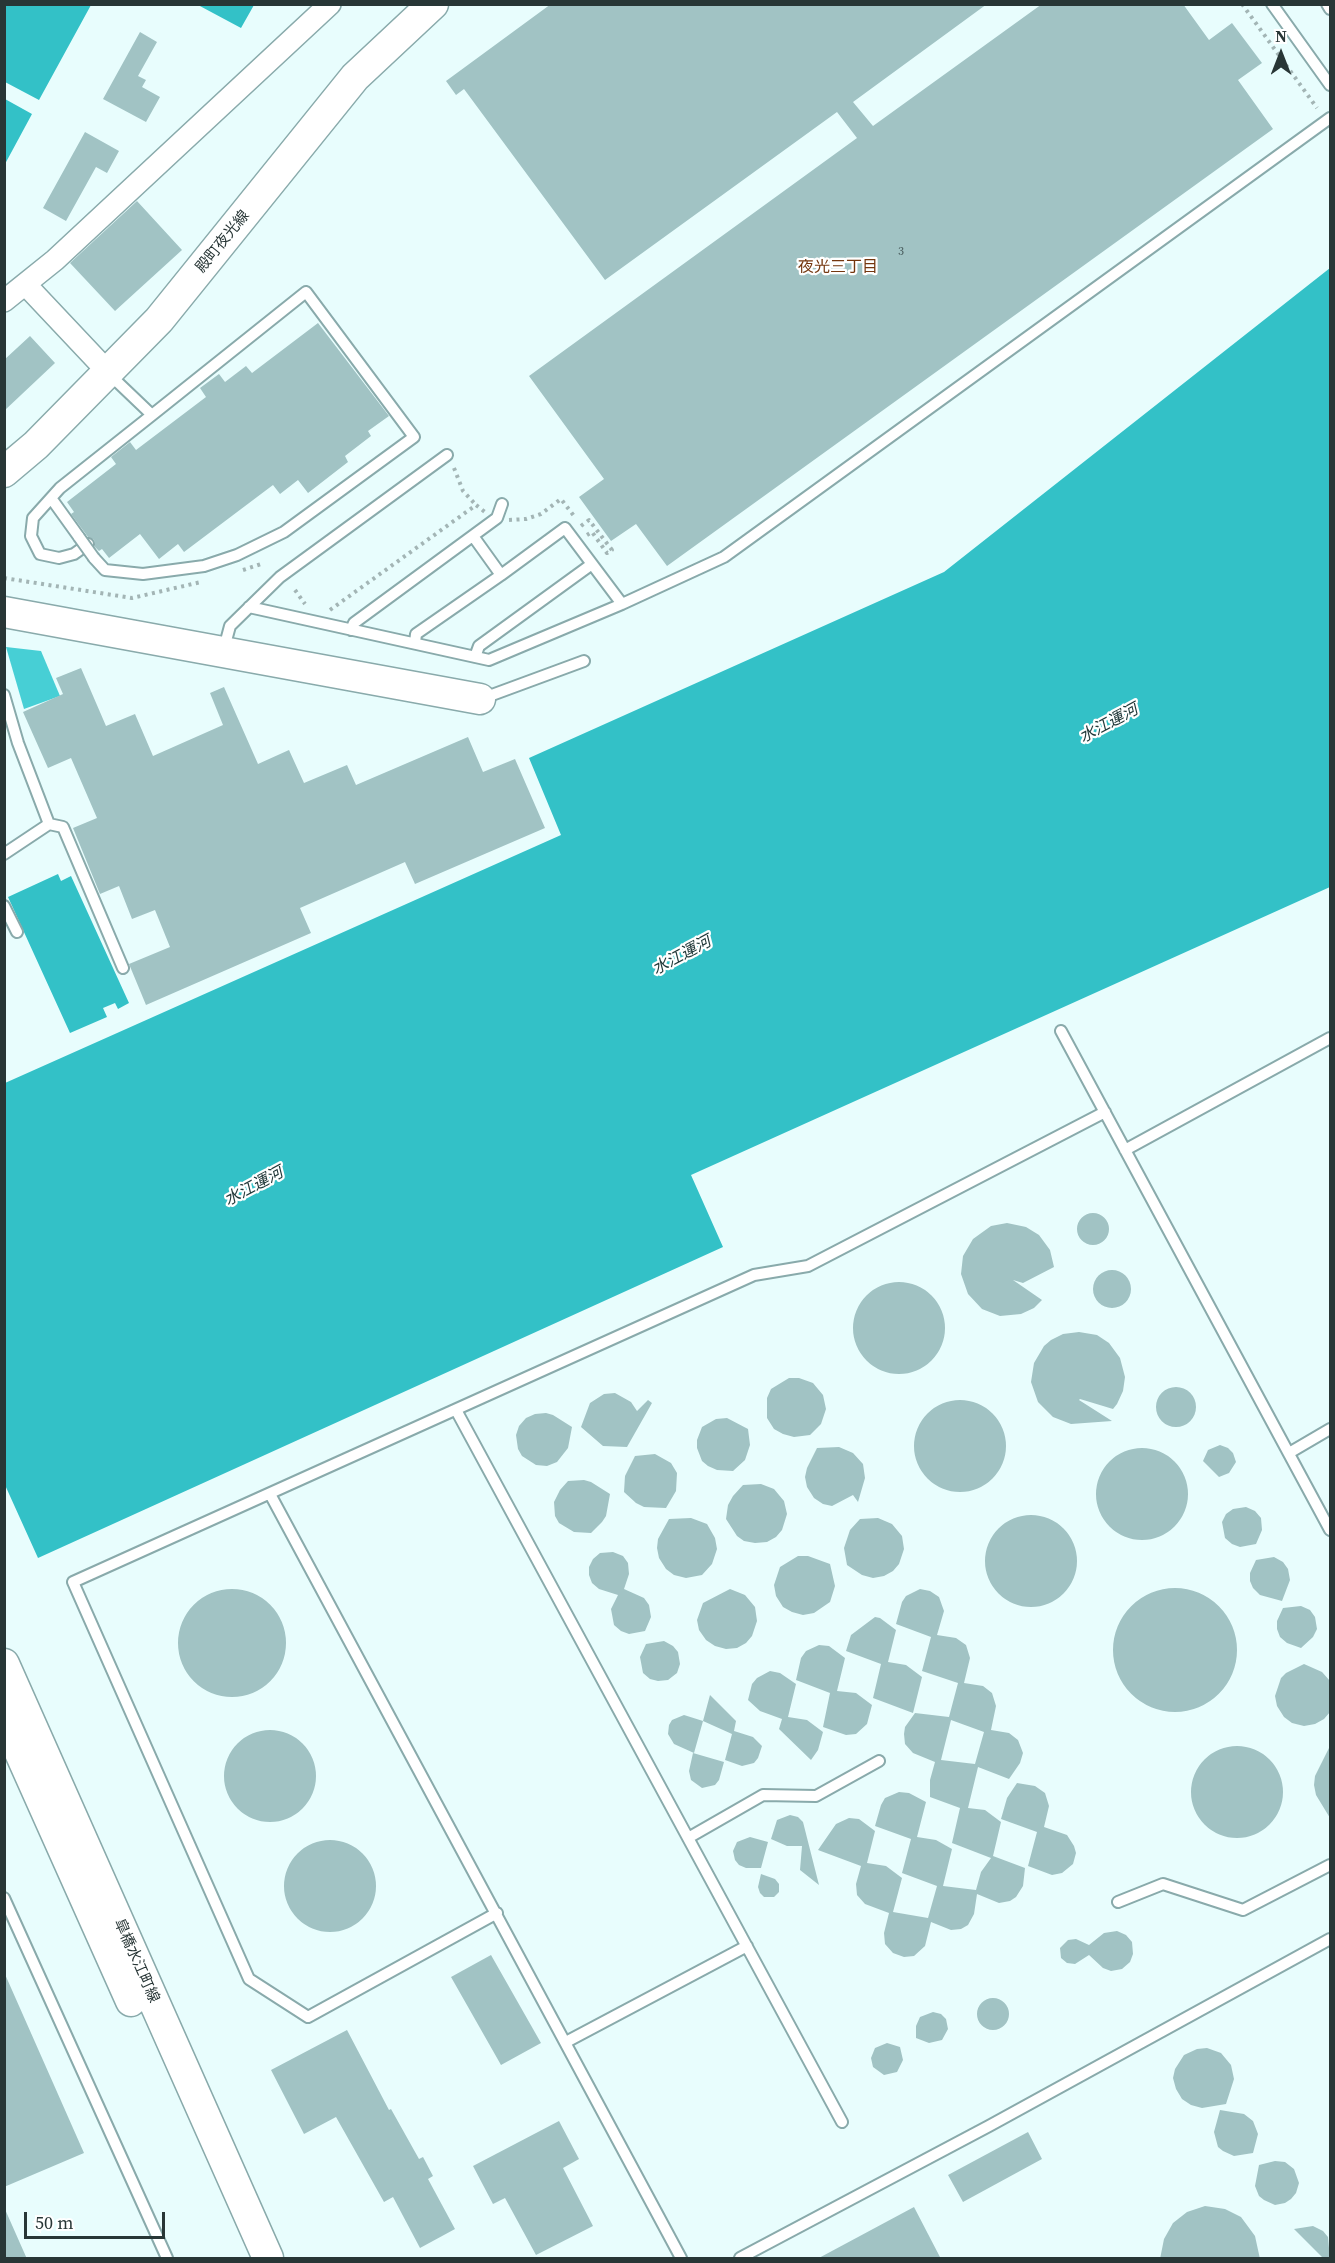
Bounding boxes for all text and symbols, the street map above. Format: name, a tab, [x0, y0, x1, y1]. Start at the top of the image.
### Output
north arrow	[1251, 24, 1311, 84]
text: N	[1275, 25, 1287, 47]
street label: 殿町夜光線	[192, 207, 254, 277]
house number: 3	[898, 245, 904, 259]
district label: 夜光三丁目	[798, 258, 878, 278]
water label: 水江運河	[1076, 701, 1142, 747]
water label: 水江運河	[649, 933, 715, 979]
water label: 水江運河	[221, 1164, 287, 1210]
street label: 皐橋水江町線	[109, 1916, 163, 2006]
scale bar	[27, 2200, 168, 2238]
text: 50 m	[35, 2210, 73, 2235]

